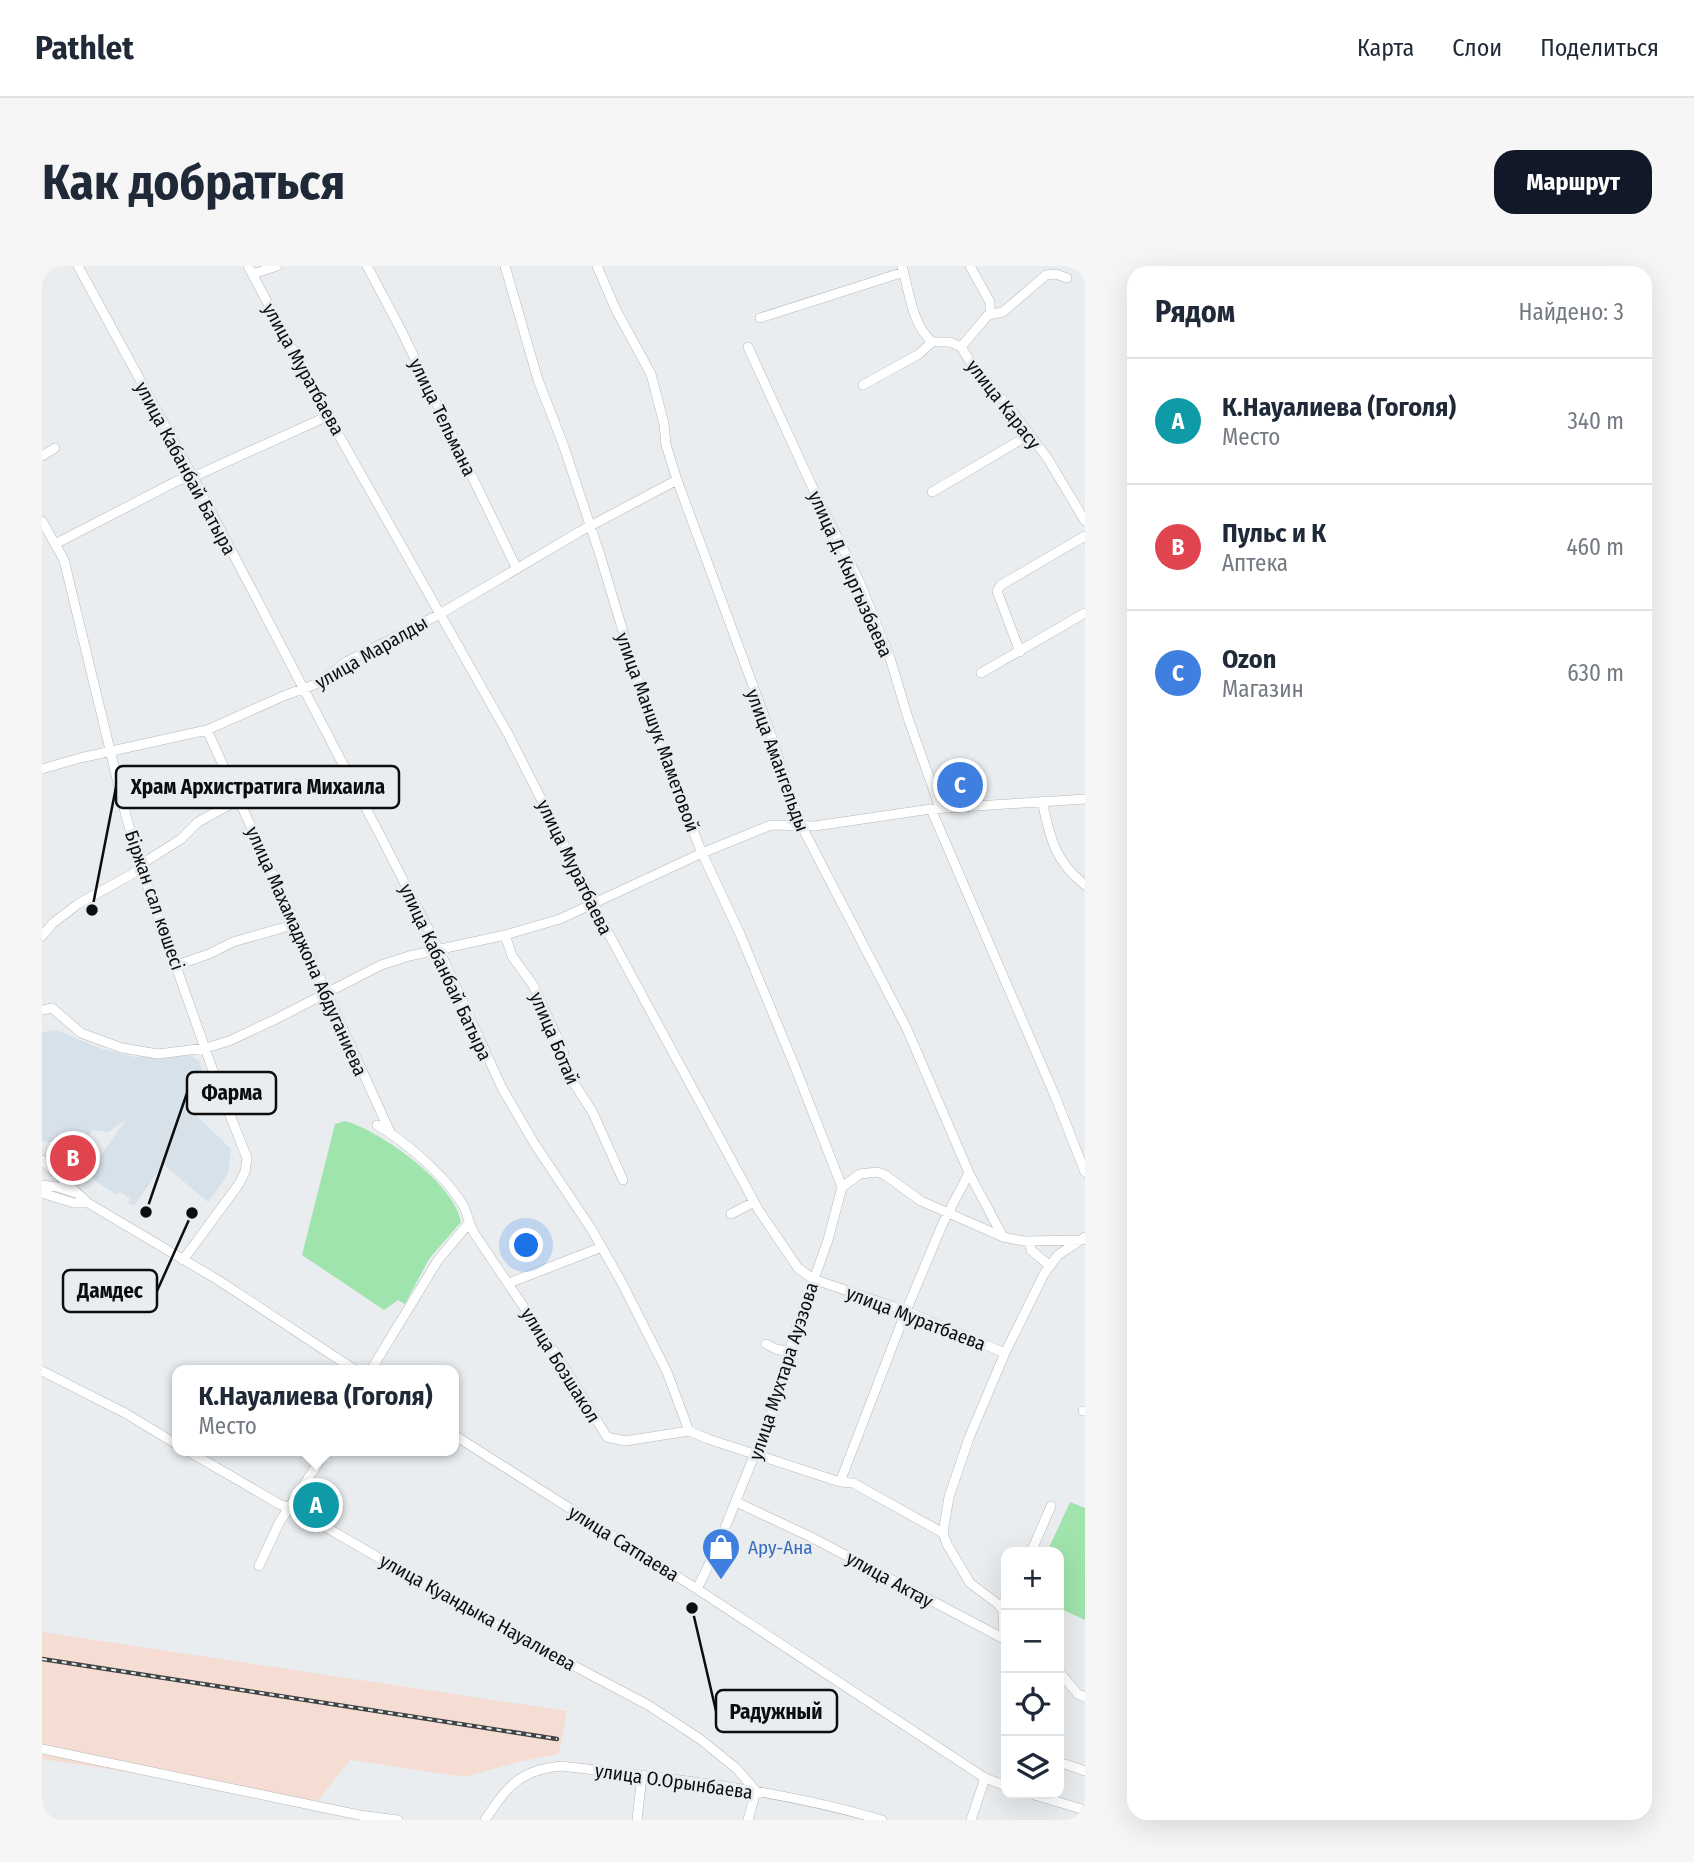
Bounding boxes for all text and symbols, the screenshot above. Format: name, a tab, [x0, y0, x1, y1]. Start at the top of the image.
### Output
text: Pathlet	[35, 28, 134, 68]
text: Карта	[1357, 34, 1414, 62]
text: Слои	[1452, 34, 1502, 62]
text: Поделиться	[1540, 34, 1659, 62]
button: Маршрут	[1494, 150, 1652, 214]
text: Как добраться	[42, 153, 345, 212]
text: Рядом	[1155, 294, 1235, 330]
text: Найдено: 3	[1519, 298, 1624, 326]
street label: улица Муратбаева	[258, 299, 349, 439]
street label: улица Тельмана	[404, 355, 481, 480]
street label: улица Карасу	[962, 355, 1046, 454]
street label: улица Кабанбай Батыра	[130, 378, 241, 559]
text: К.Науалиева (Гоголя)	[1222, 392, 1456, 423]
text: A	[1172, 407, 1184, 435]
text: 340 m	[1568, 407, 1624, 435]
text: Место	[1222, 423, 1280, 451]
street label: улица Д. Кыргызбаева	[804, 487, 898, 661]
text: Пульс и К	[1222, 518, 1326, 549]
text: B	[1172, 533, 1184, 561]
text: 460 m	[1566, 533, 1624, 561]
text: Аптека	[1222, 549, 1288, 577]
street label: улица Маралды	[311, 611, 432, 694]
street label: улица Маншук Маметовой	[611, 629, 704, 835]
text: Ozon	[1222, 644, 1276, 675]
text: C	[1172, 659, 1184, 687]
text: 630 m	[1567, 659, 1624, 687]
text: Магазин	[1222, 675, 1304, 703]
street label: улица Амангельды	[741, 686, 814, 835]
pin: C	[937, 759, 983, 811]
callout: Храм Архистратига Михаила	[116, 766, 399, 808]
text: Храм Архистратига Михаила	[130, 774, 385, 800]
street label: улица Муратбаева	[532, 796, 617, 939]
street label: улица Махамаджона Абдуганиева	[241, 823, 372, 1079]
street label: Біржан сал көшесі	[120, 827, 189, 973]
street label: улица Кабанбай Батыра	[394, 880, 497, 1064]
street label: улица Ботай	[525, 989, 584, 1088]
callout: Фарма	[187, 1072, 276, 1114]
text: Фарма	[201, 1080, 263, 1106]
pin: B	[50, 1132, 96, 1184]
your location	[509, 1228, 543, 1262]
callout: Дамдес	[63, 1270, 157, 1312]
text: Дамдес	[76, 1278, 144, 1304]
street label: улица Мухтара Ауэзова	[744, 1279, 823, 1463]
street label: улица Муратбаева	[843, 1281, 989, 1356]
street label: улица Бозшакол	[516, 1304, 605, 1427]
popup	[172, 1365, 459, 1456]
text: К.Науалиева (Гоголя)	[198, 1381, 433, 1412]
text: Место	[198, 1412, 257, 1440]
pin: A	[293, 1479, 339, 1531]
street label: улица Сатпаева	[564, 1500, 683, 1586]
shop icon: Ару-Ана	[700, 1526, 742, 1581]
place label: Ару-Ана	[748, 1536, 813, 1559]
street label: улица Актау	[842, 1546, 938, 1613]
map controls	[1001, 1547, 1064, 1799]
button: +	[1001, 1547, 1064, 1610]
street label: улица Куандыка Науалиева	[376, 1549, 580, 1676]
button: −	[1001, 1610, 1064, 1673]
button: locate	[1001, 1673, 1064, 1736]
callout: Радужный	[716, 1690, 837, 1732]
text: Радужный	[730, 1699, 822, 1725]
button: layers	[1001, 1736, 1064, 1799]
street label: улица О.Орынбаева	[594, 1759, 754, 1804]

